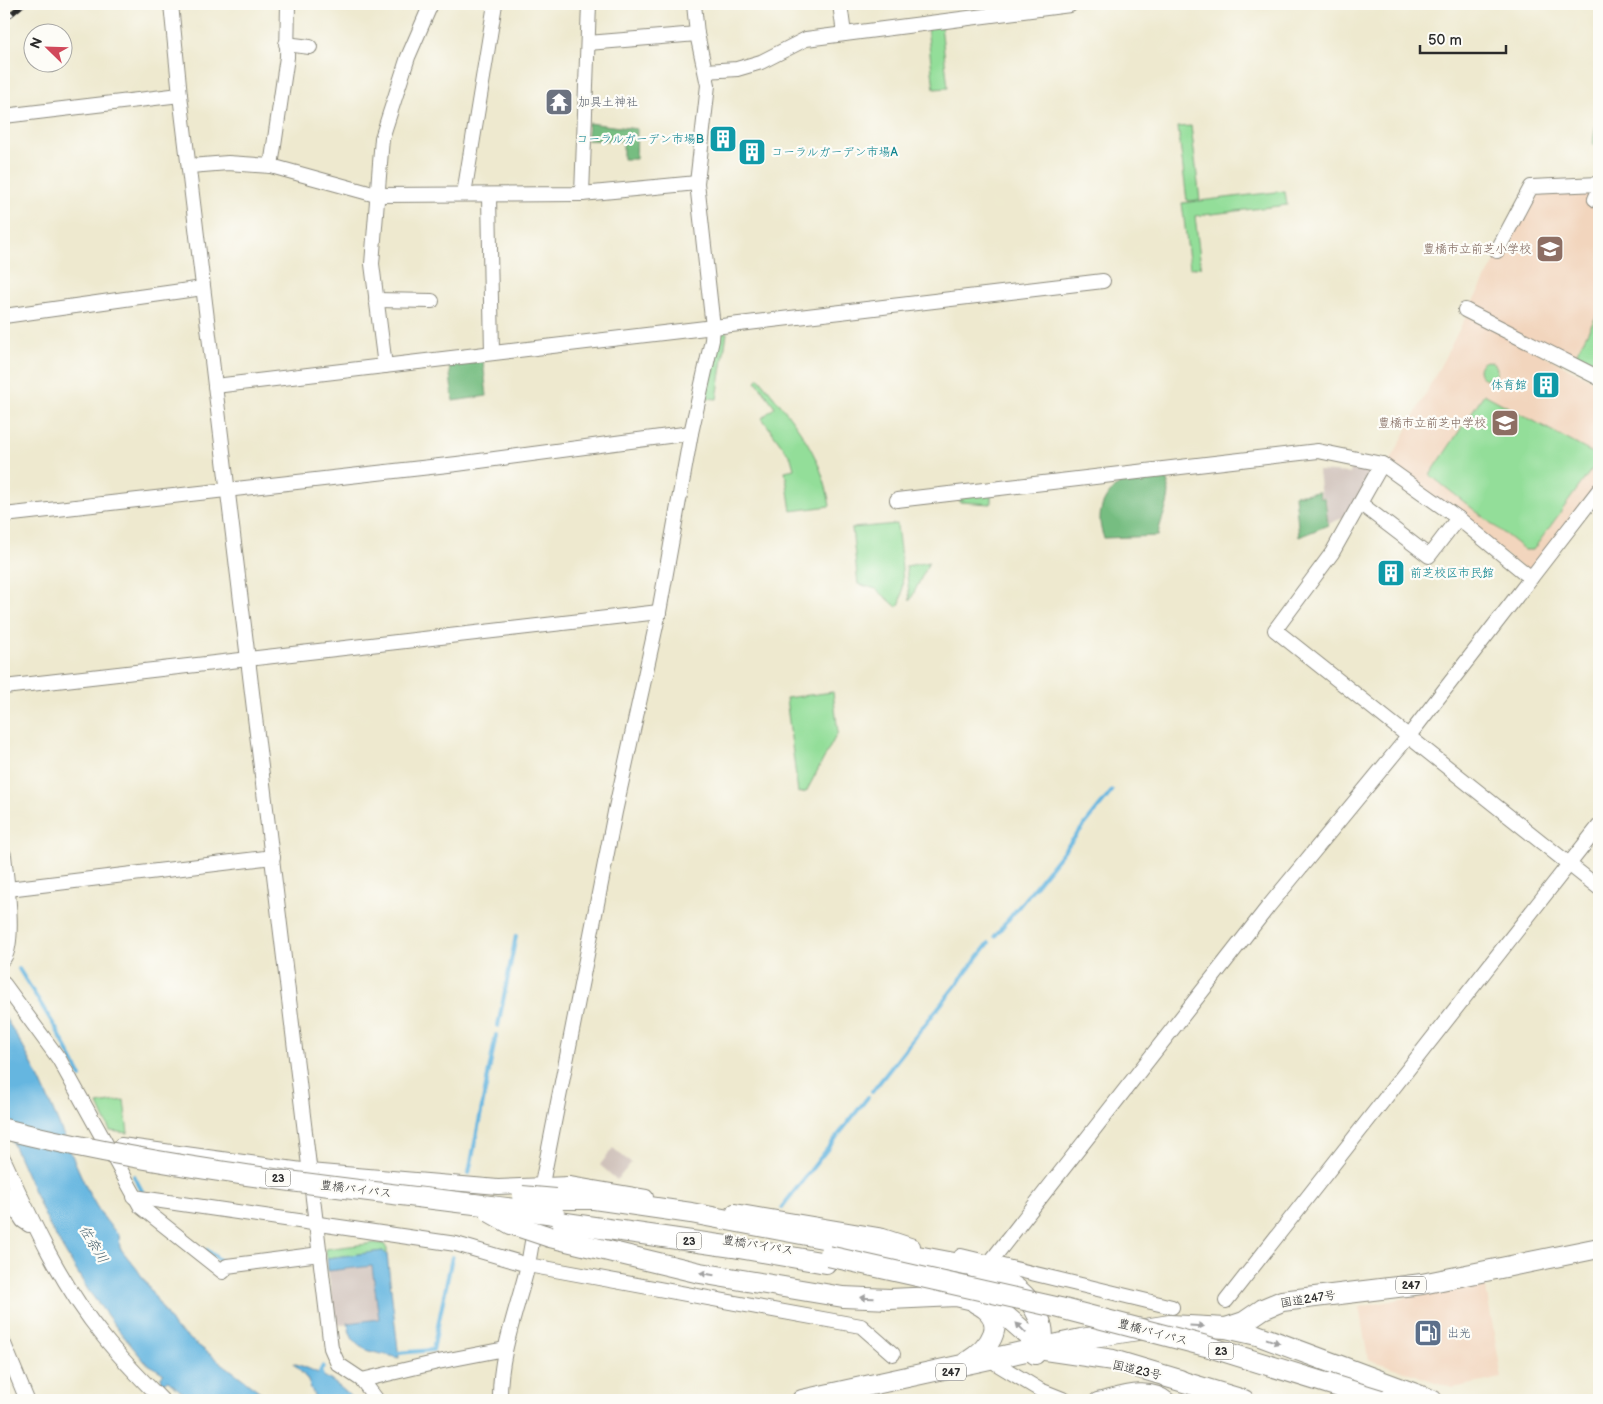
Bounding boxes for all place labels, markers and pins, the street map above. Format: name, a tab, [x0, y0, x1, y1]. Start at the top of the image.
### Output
temple icon: 加具土神社	[544, 87, 574, 117]
place label: 加具土神社	[578, 95, 638, 110]
building icon: コーラルガーデン市場B	[708, 124, 738, 154]
place label: コーラルガーデン市場B	[576, 132, 704, 147]
building icon: コーラルガーデン市場A	[737, 137, 767, 167]
place label: コーラルガーデン市場A	[771, 145, 899, 160]
school or university icon: 豊橋市立前芝小学校	[1535, 234, 1565, 264]
place label: 豊橋市立前芝小学校	[1423, 242, 1531, 257]
building icon: 体育館	[1531, 370, 1561, 400]
place label: 体育館	[1491, 378, 1527, 393]
school or university icon: 豊橋市立前芝中学校	[1490, 408, 1520, 438]
place label: 豊橋市立前芝中学校	[1378, 416, 1486, 431]
building icon: 前芝校区市民館	[1376, 558, 1406, 588]
place label: 前芝校区市民館	[1410, 566, 1494, 581]
fuel station icon: 出光	[1413, 1318, 1443, 1348]
place label: 出光	[1447, 1326, 1471, 1341]

